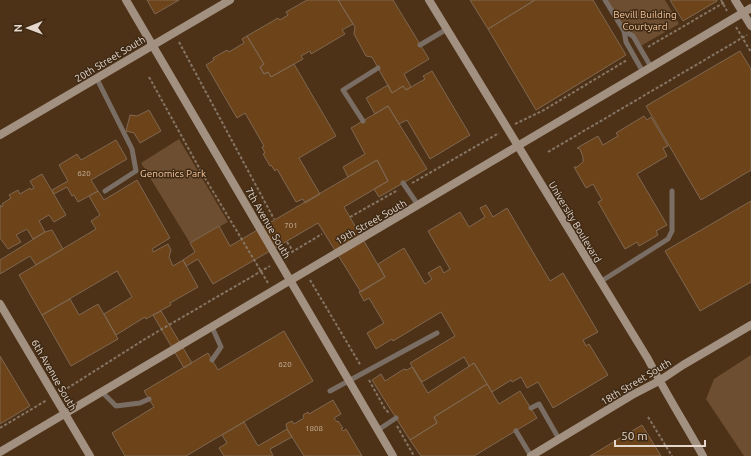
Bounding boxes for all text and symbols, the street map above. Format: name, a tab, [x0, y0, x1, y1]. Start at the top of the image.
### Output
north arrow	[8, 8, 48, 48]
park label: Bevill Building Courtyard	[613, 9, 677, 32]
text: N	[12, 24, 24, 32]
street label: 20th Street South	[73, 34, 147, 84]
park label: Genomics Park	[140, 168, 206, 179]
house number: 620	[77, 169, 91, 178]
street label: University Boulevard	[546, 179, 604, 265]
street label: 7th Avenue South	[243, 186, 293, 260]
street label: 19th Street South	[334, 197, 408, 247]
house number: 701	[284, 221, 298, 230]
street label: 6th Avenue South	[29, 338, 79, 412]
street label: 18th Street South	[599, 357, 673, 407]
house number: 620	[278, 360, 292, 369]
scale bar	[615, 422, 705, 448]
house number: 1808	[305, 424, 324, 433]
text: 50 m	[621, 429, 648, 442]

